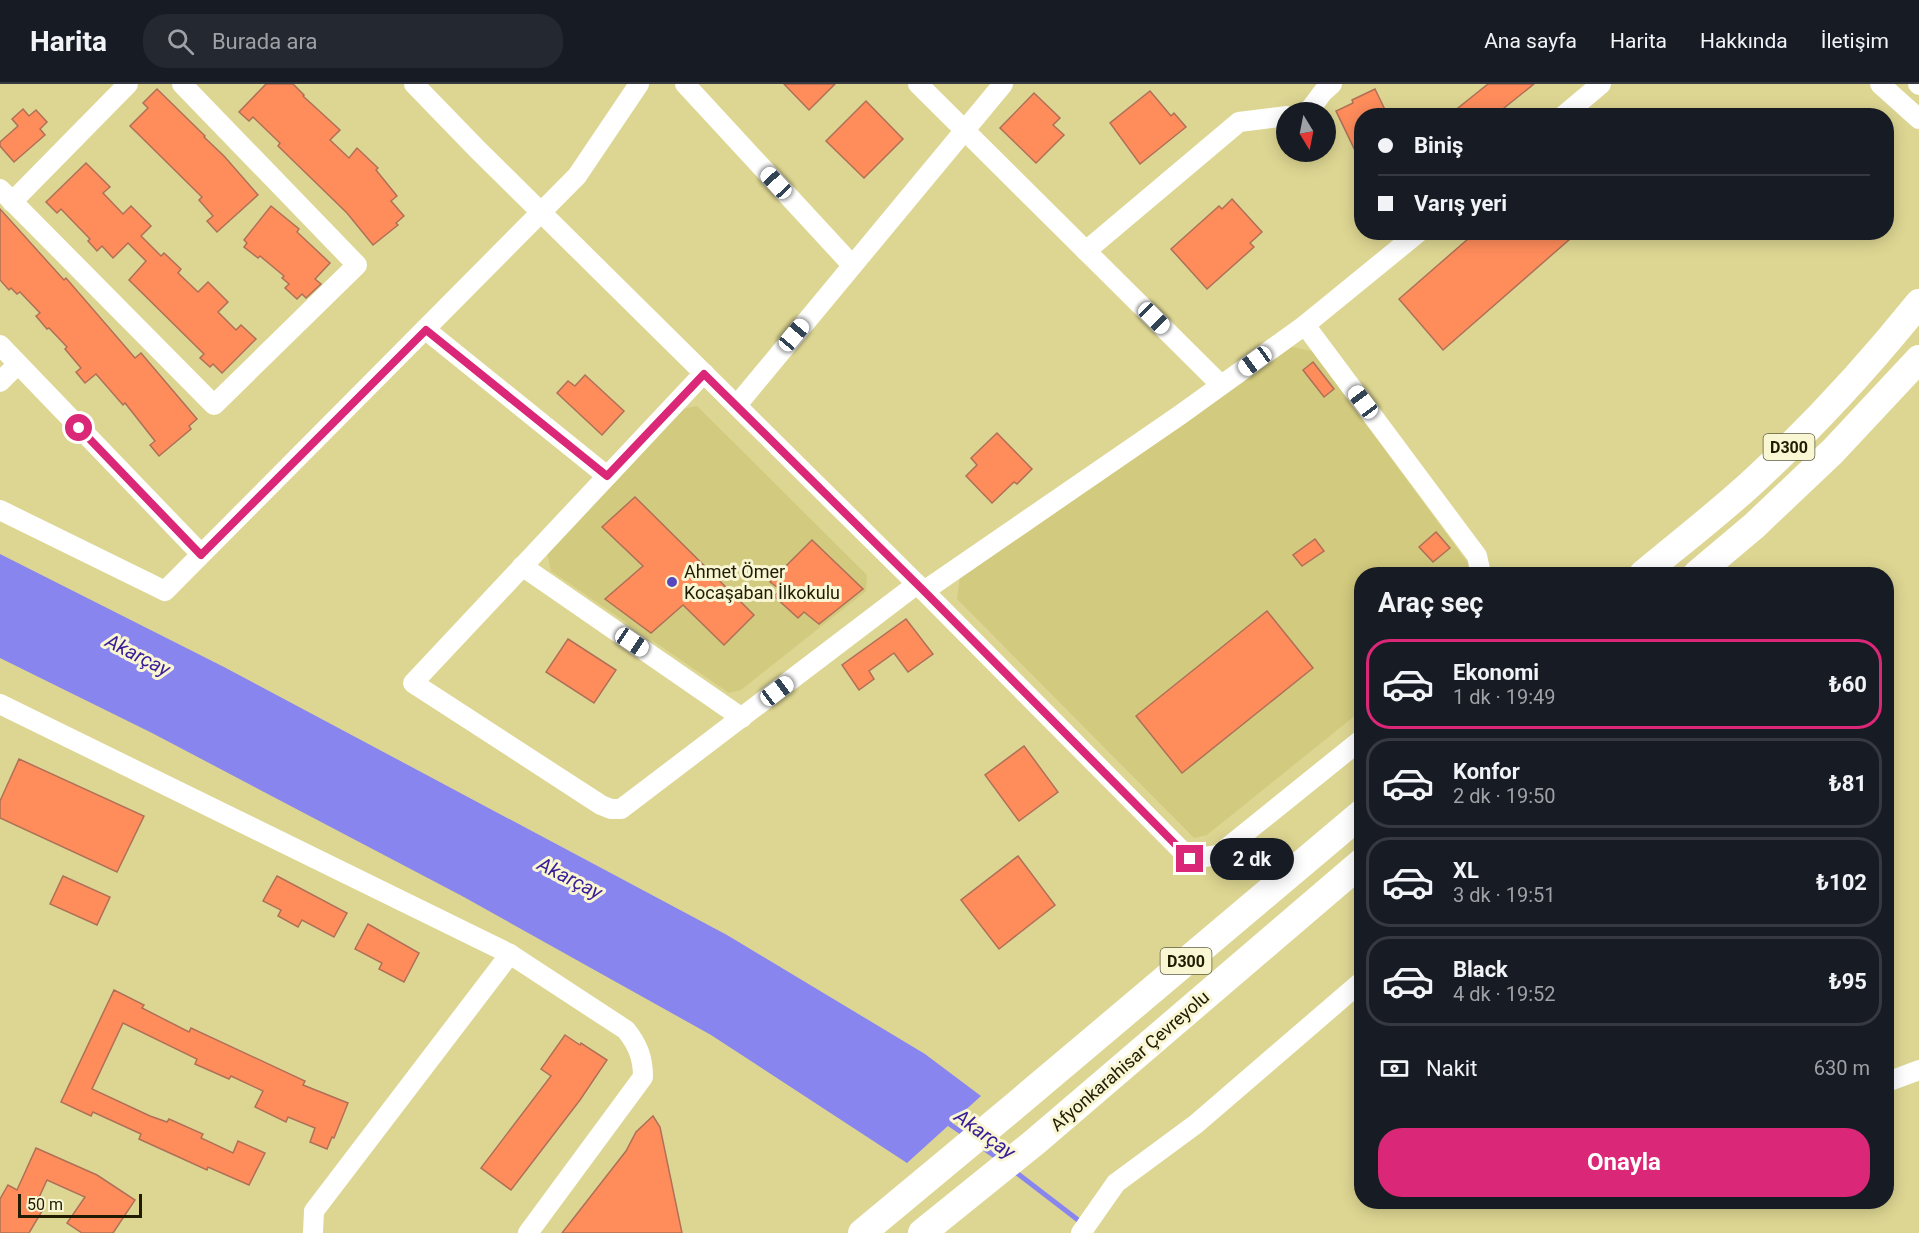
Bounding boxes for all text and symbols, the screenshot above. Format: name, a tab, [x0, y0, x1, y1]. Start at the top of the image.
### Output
search box	[143, 14, 563, 68]
text: Harita	[30, 25, 107, 58]
icon: search	[164, 25, 197, 58]
text: Burada ara	[212, 29, 318, 54]
text: Ana sayfa	[1484, 29, 1577, 53]
text: Harita	[1610, 29, 1667, 53]
text: Hakkında	[1700, 29, 1788, 53]
text: İletişim	[1821, 29, 1889, 53]
north arrow	[1276, 102, 1336, 162]
map controls	[1276, 102, 1336, 162]
text: Biniş	[1414, 133, 1463, 158]
car	[757, 164, 795, 202]
text: Varış yeri	[1414, 191, 1507, 216]
car	[1135, 299, 1173, 337]
car	[776, 315, 812, 355]
car	[1235, 343, 1275, 379]
car	[1345, 382, 1381, 422]
route start	[65, 414, 92, 441]
road number: D300	[1764, 434, 1814, 460]
place label: Ahmet Ömer Kocaşaban İlkokulu	[684, 561, 840, 603]
marker: Ahmet Ömer Kocaşaban İlkokulu	[665, 575, 679, 589]
text: Araç seç	[1378, 587, 1483, 619]
car	[612, 624, 652, 660]
water label: Akarçay	[101, 628, 175, 682]
icon: car	[1381, 657, 1435, 711]
text: Ekonomi	[1453, 660, 1539, 685]
text: ₺60	[1829, 672, 1867, 697]
car	[757, 673, 797, 709]
text: 1 dk · 19:49	[1453, 685, 1556, 709]
icon: car	[1381, 756, 1435, 810]
text: Konfor	[1453, 759, 1520, 784]
text: ₺81	[1829, 771, 1867, 796]
text: 2 dk · 19:50	[1453, 784, 1556, 808]
callout: 2 dk	[1211, 838, 1295, 880]
route end	[1176, 845, 1203, 872]
text: 2 dk	[1233, 847, 1271, 871]
water label: Akarçay	[533, 851, 607, 905]
icon: car	[1381, 855, 1435, 909]
text: XL	[1453, 858, 1479, 883]
text: ₺102	[1816, 870, 1867, 895]
text: 3 dk · 19:51	[1453, 883, 1556, 907]
road number: D300	[1160, 948, 1212, 974]
icon: car	[1381, 954, 1435, 1008]
text: Black	[1453, 957, 1508, 982]
text: ₺95	[1829, 969, 1867, 994]
text: 4 dk · 19:52	[1453, 982, 1556, 1006]
street label: Afyonkarahisar Çevreyolu	[1046, 986, 1213, 1135]
icon: cash	[1378, 1052, 1411, 1085]
text: Nakit	[1426, 1056, 1477, 1081]
text: 630 m	[1814, 1056, 1870, 1080]
water label: Akarçay	[949, 1103, 1021, 1165]
button: Onayla	[1378, 1128, 1870, 1197]
scale bar	[18, 1191, 142, 1218]
text: 50 m	[27, 1195, 63, 1214]

